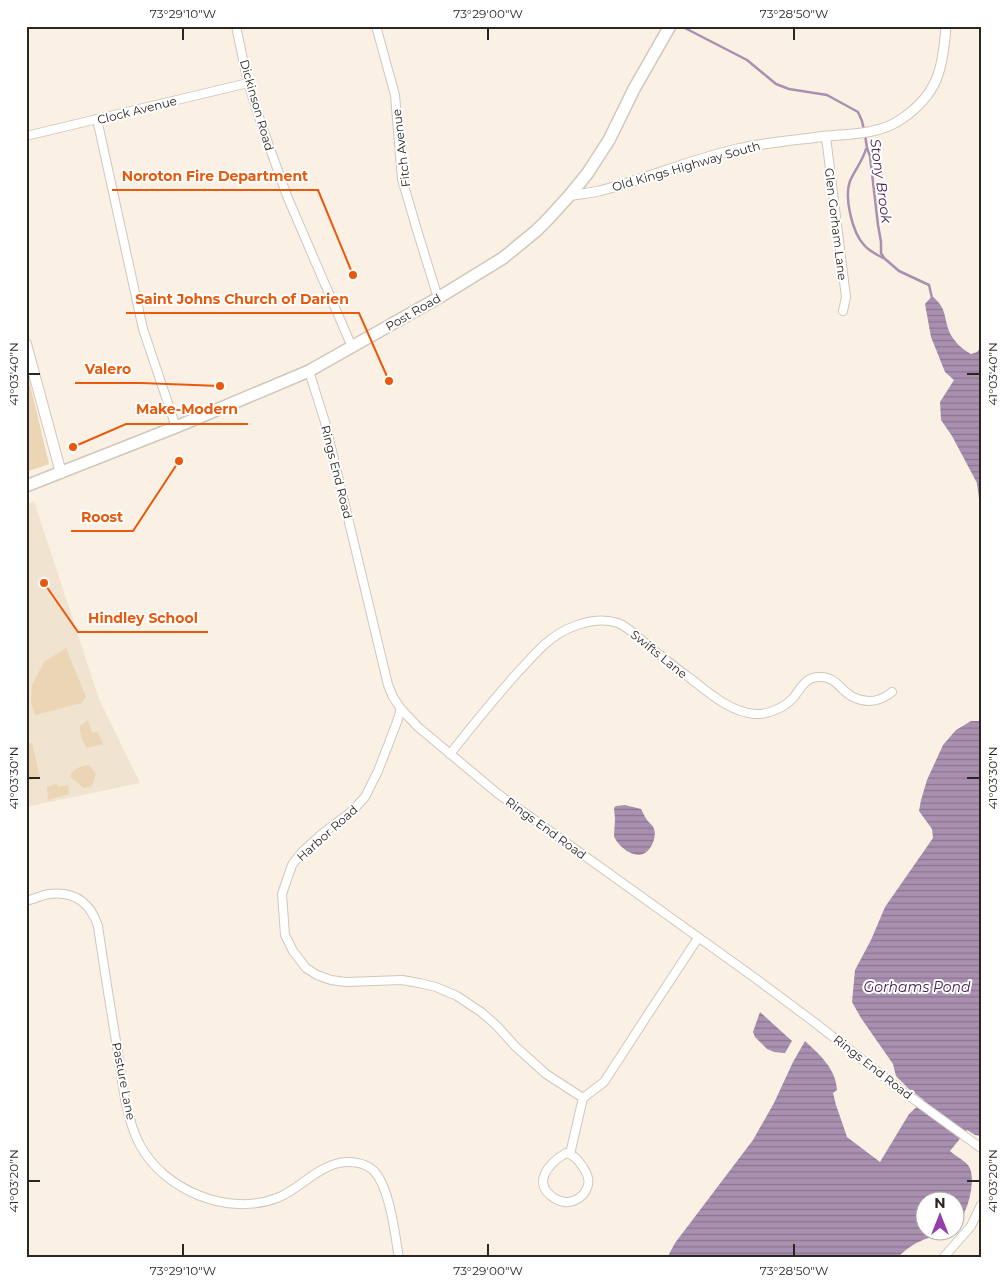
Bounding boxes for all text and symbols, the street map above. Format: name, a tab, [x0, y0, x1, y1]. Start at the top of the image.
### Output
text: 73°29'10"W	[150, 6, 216, 21]
text: 73°29'00"W	[453, 6, 523, 21]
text: 73°28'50"W	[760, 6, 828, 21]
street label: Dickinson Road	[237, 58, 277, 152]
street label: Clock Avenue	[96, 93, 178, 127]
street label: Fitch Avenue	[389, 108, 413, 188]
street label: Old Kings Highway South	[610, 138, 762, 194]
water label: Stony Brook	[866, 138, 896, 225]
callout: Noroton Fire Department	[112, 161, 318, 190]
text: Noroton Fire Department	[122, 167, 308, 185]
street label: Glen Gorham Lane	[822, 167, 850, 281]
callout: Saint Johns Church of Darien	[126, 284, 359, 313]
text: Saint Johns Church of Darien	[135, 290, 349, 308]
street label: Post Road	[383, 290, 443, 334]
text: 41°03'40"N	[6, 342, 21, 406]
text: 41°03'40"N	[985, 342, 1000, 406]
callout: Valero	[75, 354, 141, 383]
text: Valero	[84, 360, 131, 378]
callout: Make-Modern	[126, 395, 248, 424]
text: Make-Modern	[136, 400, 238, 418]
street label: Rings End Road	[318, 424, 356, 520]
callout: Roost	[71, 502, 133, 531]
text: Roost	[81, 508, 123, 526]
callout: Hindley School	[78, 603, 208, 632]
text: Hindley School	[88, 609, 198, 627]
street label: Swifts Lane	[628, 627, 690, 681]
text: 41°03'30"N	[6, 746, 21, 810]
text: 41°03'30"N	[985, 746, 1000, 810]
street label: Rings End Road	[503, 794, 589, 862]
street label: Harbor Road	[294, 802, 360, 864]
water label: Gorhams Pond	[863, 978, 971, 996]
street label: Rings End Road	[831, 1032, 915, 1102]
street label: Pasture Lane	[109, 1041, 139, 1121]
text: 41°03'20"N	[6, 1149, 21, 1213]
text: 41°03'20"N	[985, 1149, 1000, 1213]
north arrow	[914, 1192, 964, 1242]
text: N	[934, 1194, 946, 1212]
text: 73°29'10"W	[150, 1263, 216, 1278]
text: 73°29'00"W	[453, 1263, 523, 1278]
text: 73°28'50"W	[760, 1263, 828, 1278]

